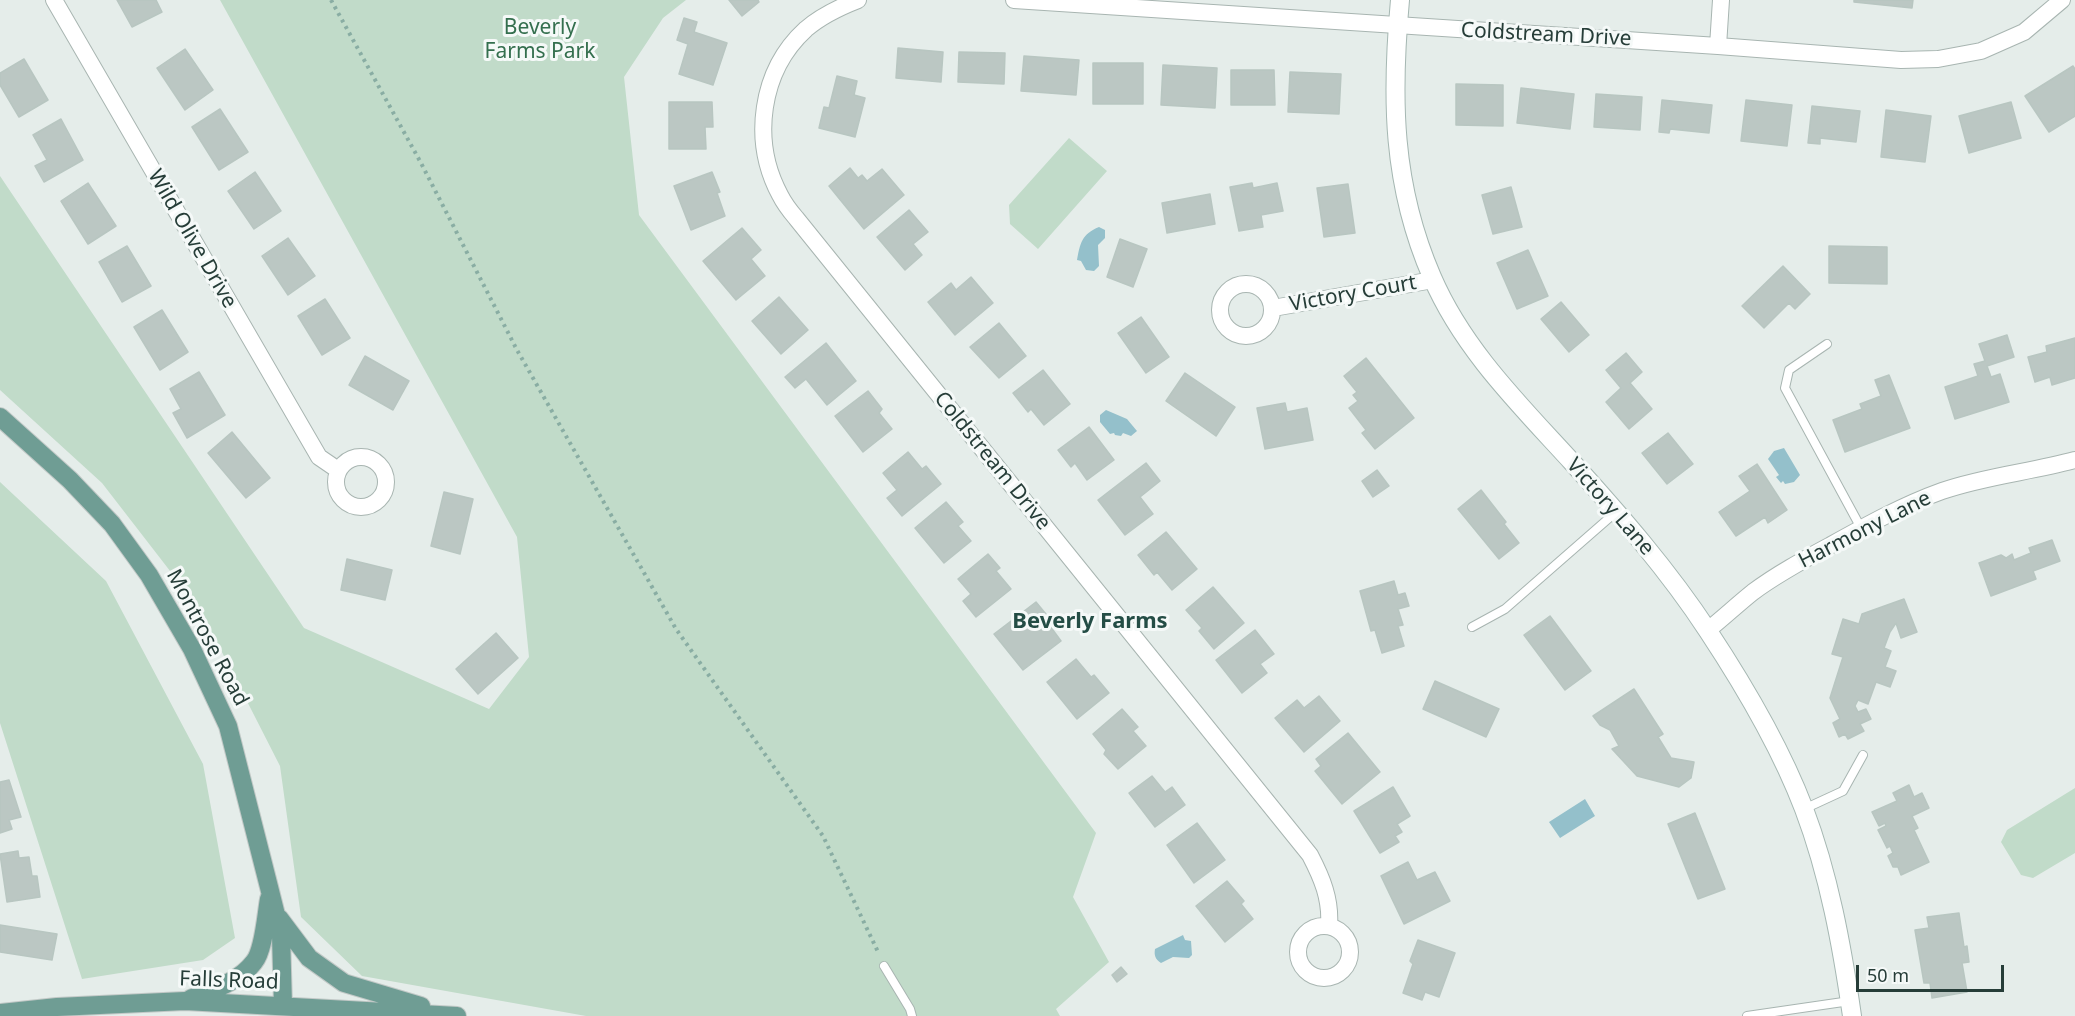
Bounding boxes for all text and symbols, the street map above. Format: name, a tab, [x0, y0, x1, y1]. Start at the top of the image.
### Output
park label: Beverly Farms Park	[485, 15, 595, 65]
street label: Coldstream Drive	[1460, 18, 1632, 52]
street label: Wild Olive Drive	[142, 165, 242, 313]
street label: Victory Court	[1288, 270, 1418, 318]
street label: Coldstream Drive	[928, 387, 1056, 535]
street label: Victory Lane	[1561, 453, 1659, 561]
street label: Harmony Lane	[1795, 486, 1935, 574]
street label: Montrose Road	[160, 565, 254, 711]
district label: Beverly Farms	[1012, 609, 1168, 635]
scale bar	[1859, 953, 2008, 991]
text: 50 m	[1867, 963, 1909, 987]
street label: Falls Road	[179, 967, 279, 995]

